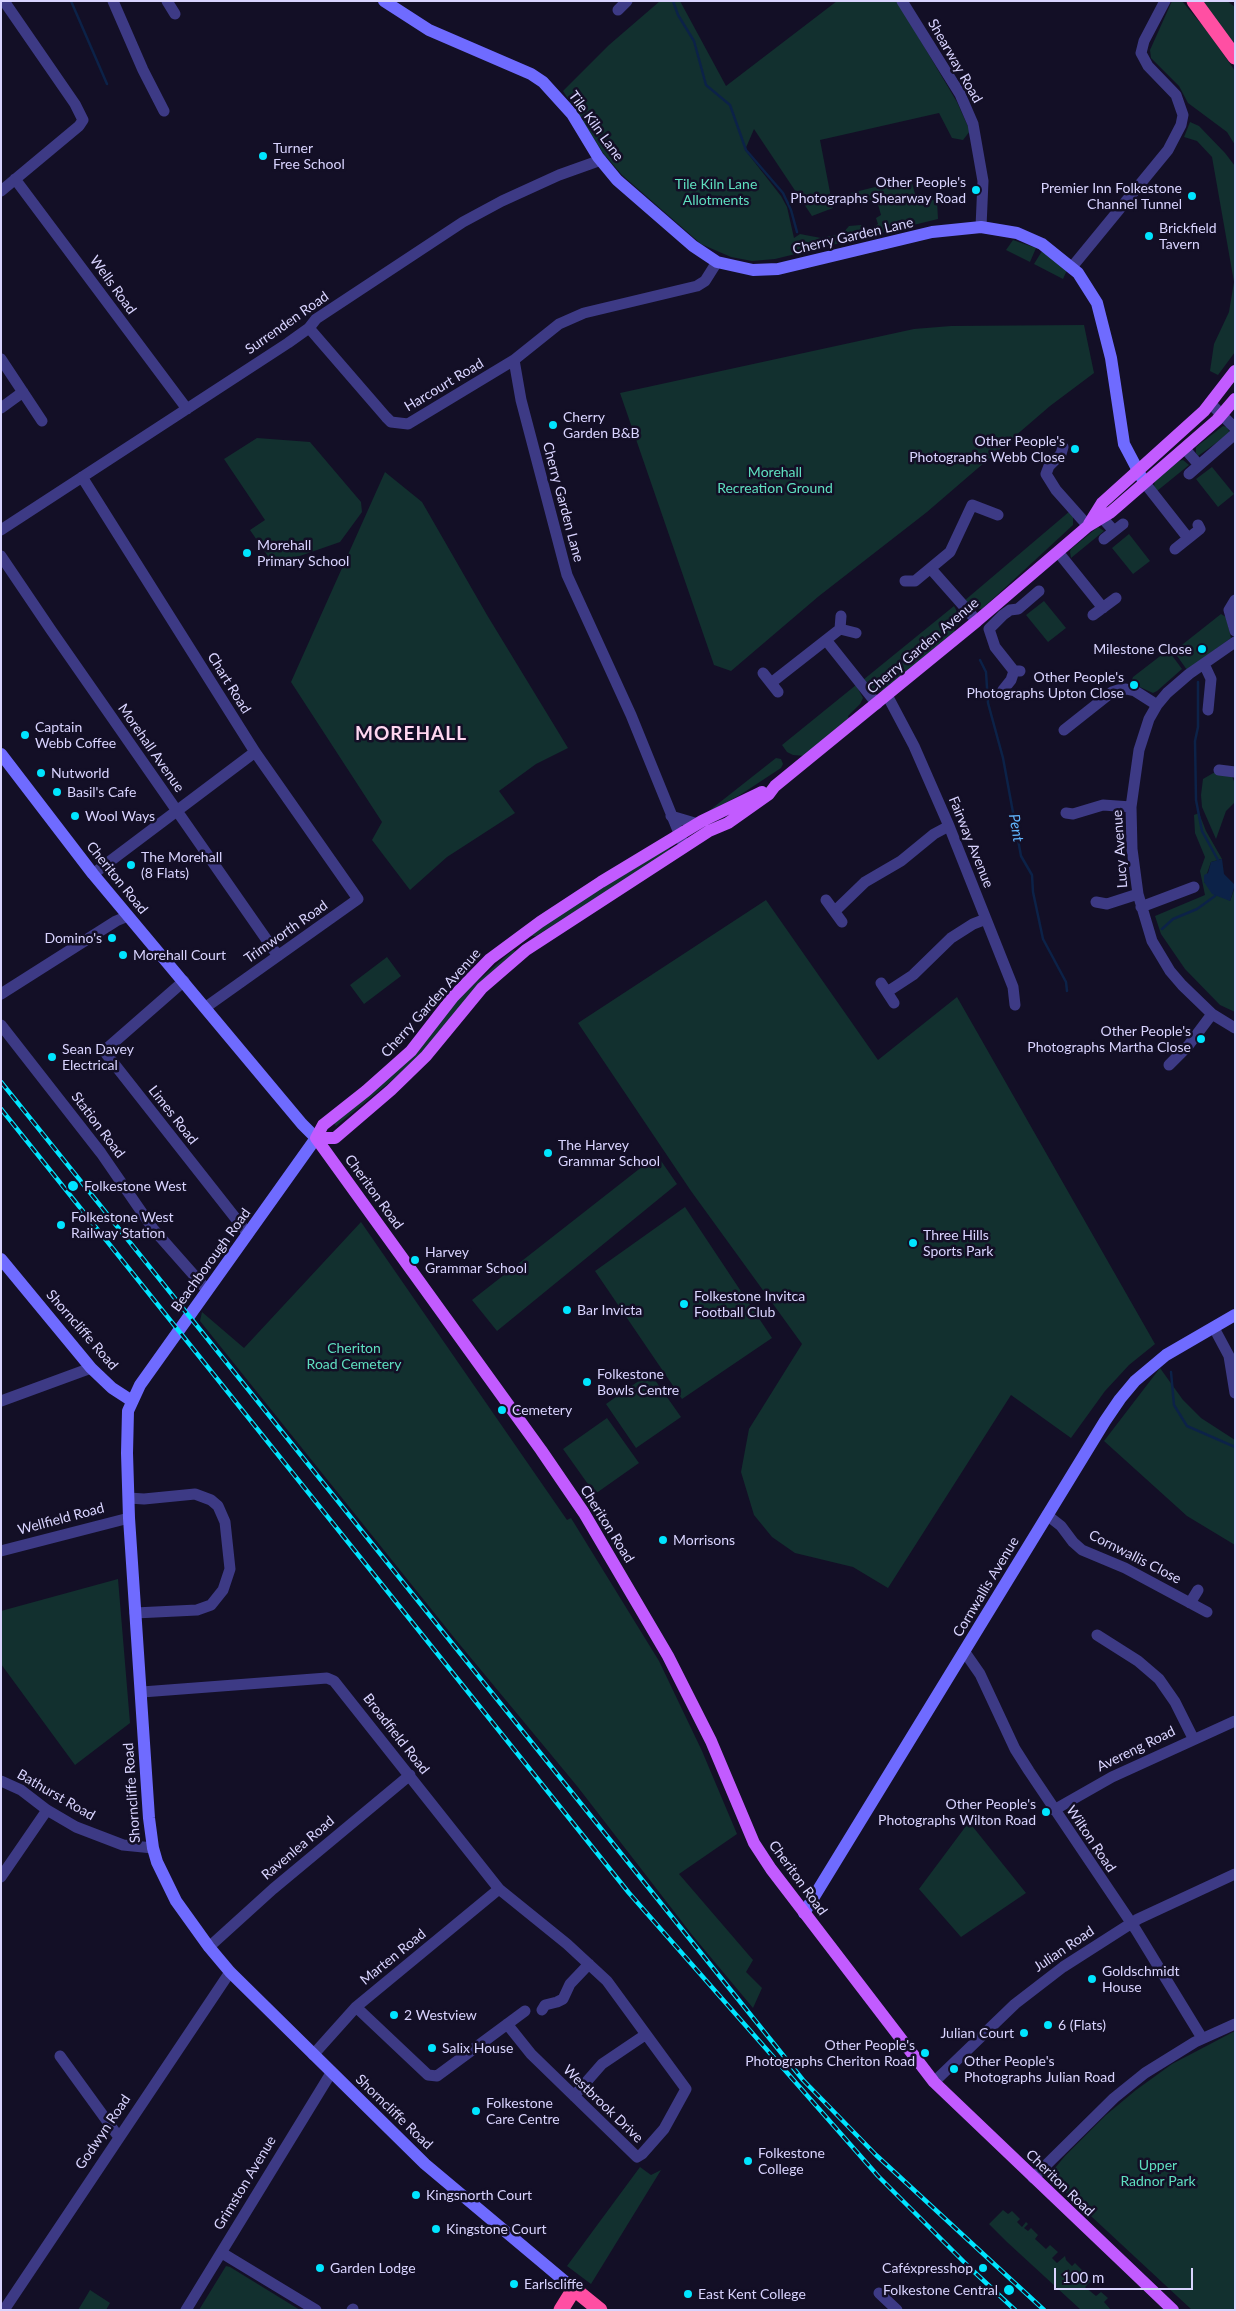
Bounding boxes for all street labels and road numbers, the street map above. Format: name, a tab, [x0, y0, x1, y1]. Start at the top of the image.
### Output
street label: Shearway Road	[924, 16, 986, 106]
street label: Tile Kiln Lane	[565, 88, 627, 164]
street label: Cherry Garden Lane	[791, 214, 915, 258]
street label: Wells Road	[86, 252, 140, 318]
street label: Surrenden Road	[242, 288, 332, 358]
street label: Harcourt Road	[401, 355, 487, 415]
street label: Cherry Garden Lane	[539, 440, 587, 564]
street label: Cherry Garden Avenue	[864, 594, 982, 698]
street label: Chart Road	[204, 649, 254, 717]
street label: Morehall Avenue	[114, 700, 188, 796]
street label: Fairway Avenue	[945, 794, 997, 890]
street label: Lucy Avenue	[1109, 809, 1131, 889]
street label: Cheriton Road	[83, 838, 151, 918]
street label: Trimworth Road	[241, 897, 331, 967]
street label: Cherry Garden Avenue	[378, 945, 484, 1061]
street label: Limes Road	[145, 1082, 201, 1148]
street label: Station Road	[68, 1089, 128, 1161]
street label: Cheriton Road	[341, 1151, 407, 1233]
street label: Beachborough Road	[168, 1205, 254, 1315]
street label: Shorncliffe Road	[43, 1287, 121, 1373]
street label: Cheriton Road	[576, 1482, 638, 1566]
street label: Wellfield Road	[16, 1499, 106, 1539]
street label: Cornwallis Close	[1086, 1526, 1184, 1588]
street label: Cornwallis Avenue	[949, 1534, 1023, 1640]
street label: Broadfield Road	[359, 1690, 433, 1778]
street label: Avereng Road	[1094, 1723, 1178, 1775]
street label: Shorncliffe Road	[120, 1742, 144, 1844]
street label: Bathurst Road	[14, 1766, 98, 1824]
street label: Wilton Road	[1063, 1803, 1119, 1875]
street label: Ravenlea Road	[258, 1813, 338, 1883]
street label: Cheriton Road	[765, 1837, 831, 1919]
street label: Julian Road	[1030, 1923, 1098, 1975]
street label: Marten Road	[357, 1925, 429, 1989]
street label: Westbrook Drive	[559, 2062, 647, 2146]
street label: Shorncliffe Road	[352, 2071, 436, 2153]
street label: Godwyn Road	[72, 2091, 134, 2173]
street label: Grimston Avenue	[210, 2133, 280, 2233]
street label: Cheriton Road	[1022, 2146, 1098, 2220]

